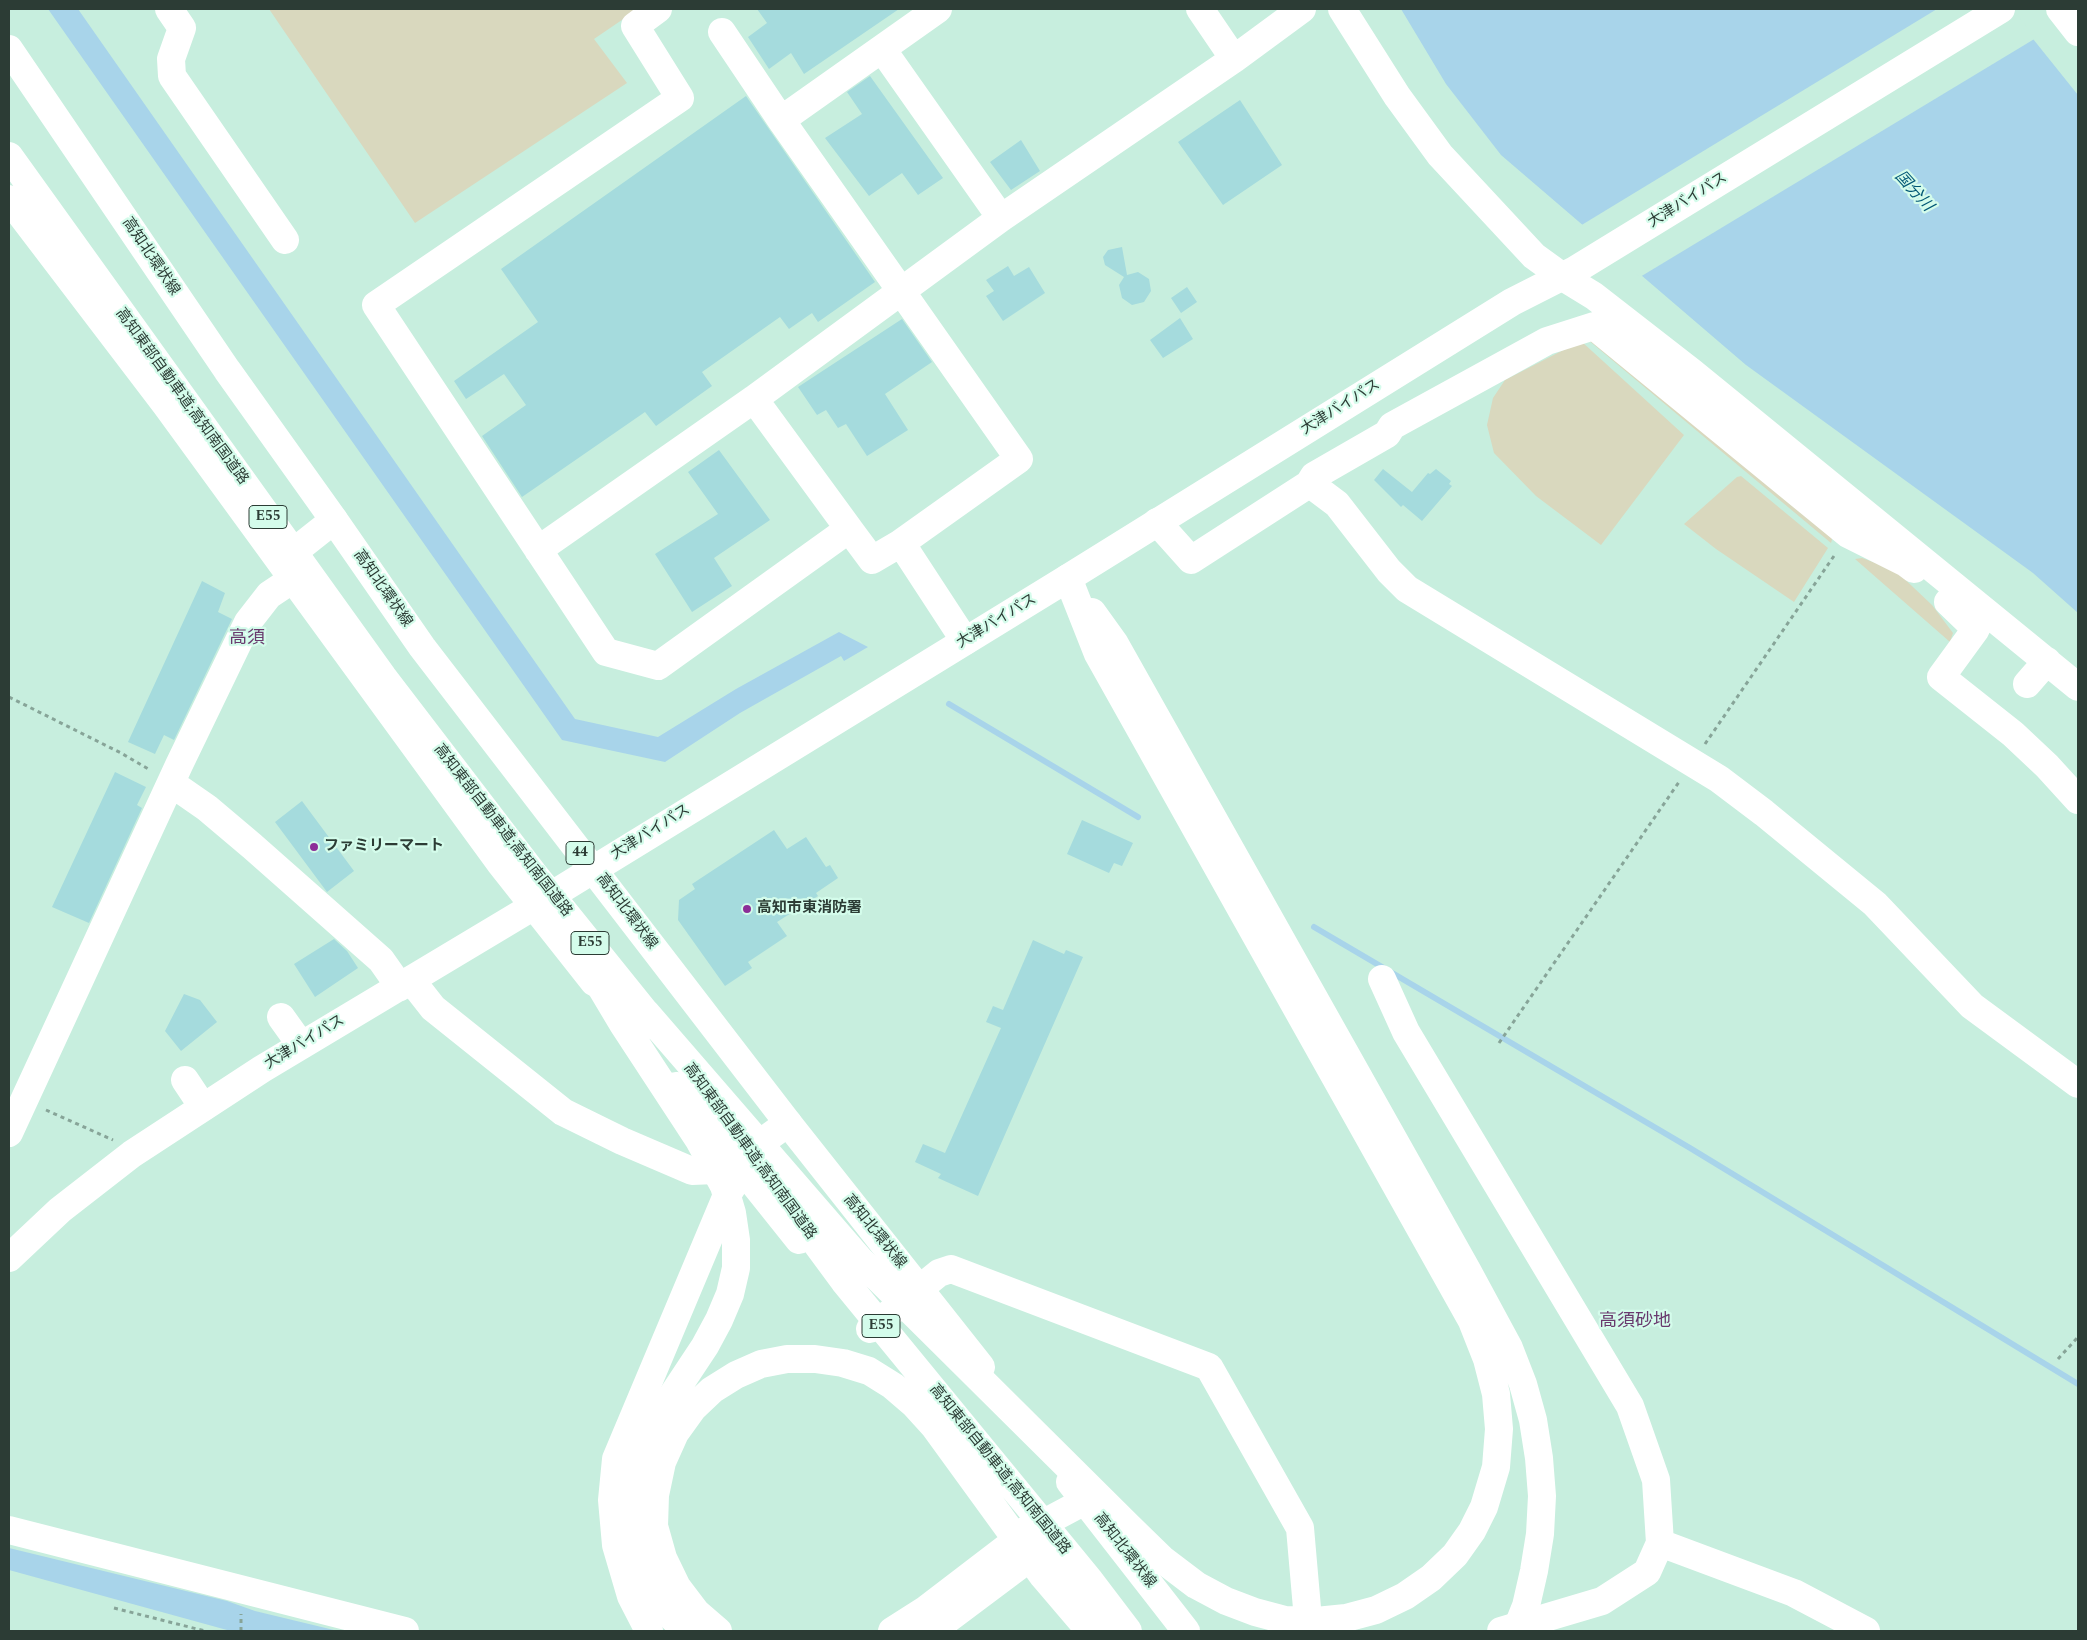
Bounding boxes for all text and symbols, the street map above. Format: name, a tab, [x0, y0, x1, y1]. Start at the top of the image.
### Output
water label: 国分川	[1890, 168, 1936, 216]
street label: 大津バイパス	[1645, 170, 1731, 232]
street label: 高知北環状線	[117, 215, 183, 299]
street label: 高知東部自動車道;高知南国道路	[111, 305, 251, 489]
street label: 大津バイパス	[1298, 377, 1384, 439]
road number: E55	[249, 506, 287, 528]
street label: 高知北環状線	[349, 547, 415, 631]
street label: 大津バイパス	[954, 591, 1040, 653]
district label: 高須	[229, 628, 265, 650]
street label: 高知東部自動車道;高知南国道路	[429, 741, 575, 921]
street label: 大津バイパス	[608, 802, 694, 864]
place label: ファミリーマート	[324, 838, 444, 856]
marker: ファミリーマート	[308, 841, 320, 853]
road number: 44	[566, 841, 594, 864]
street label: 高知北環状線	[592, 871, 660, 953]
place label: 高知市東消防署	[757, 900, 862, 918]
marker: 高知市東消防署	[741, 903, 753, 915]
road number: E55	[571, 931, 609, 954]
street label: 大津バイパス	[262, 1012, 348, 1074]
street label: 高知東部自動車道;高知南国道路	[679, 1060, 819, 1244]
street label: 高知北環状線	[839, 1191, 909, 1273]
district label: 高須砂地	[1599, 1311, 1671, 1333]
road number: E55	[862, 1314, 900, 1338]
street label: 高知東部自動車道;高知南国道路	[925, 1381, 1073, 1559]
street label: 高知北環状線	[1089, 1510, 1159, 1592]

